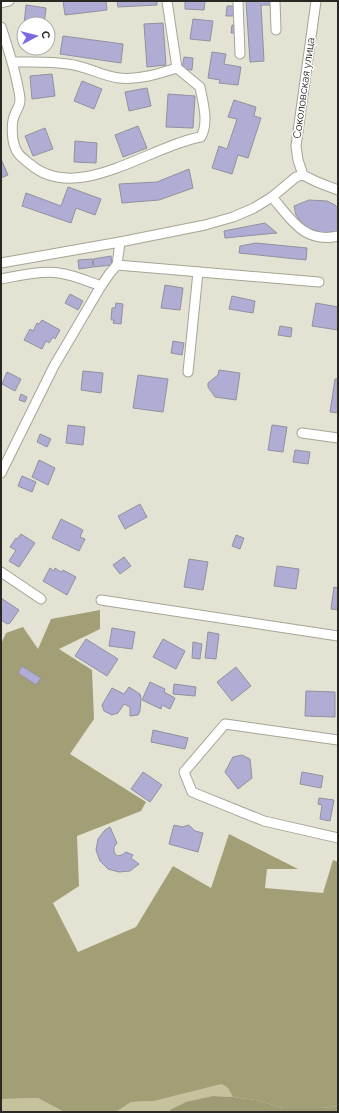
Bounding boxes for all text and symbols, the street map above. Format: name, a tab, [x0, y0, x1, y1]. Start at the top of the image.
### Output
north arrow	[16, 16, 56, 56]
text: С	[39, 30, 52, 40]
street label: Соколовская улица	[290, 37, 318, 139]

